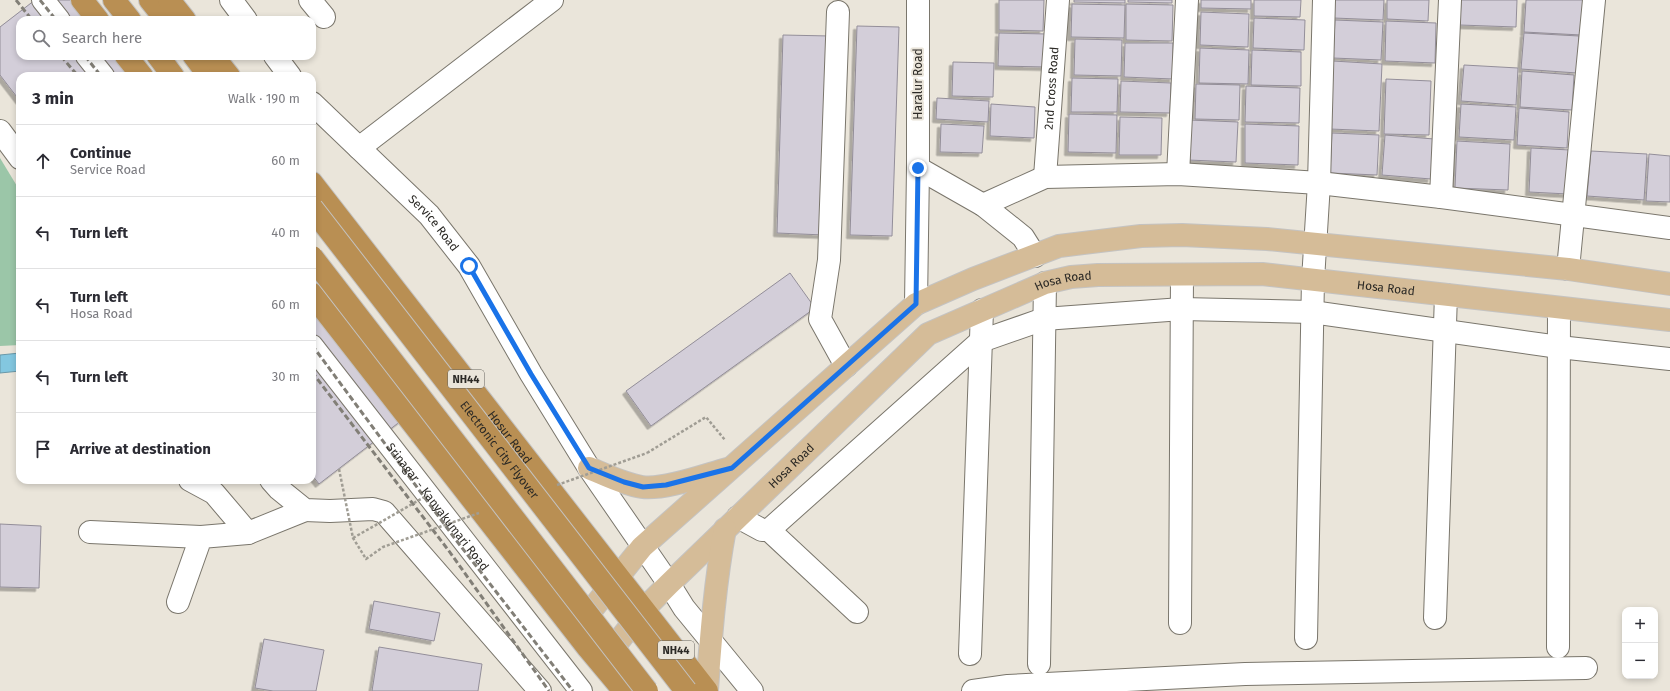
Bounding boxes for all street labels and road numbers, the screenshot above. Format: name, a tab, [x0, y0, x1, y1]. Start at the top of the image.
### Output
street label: 2nd Cross Road	[1041, 46, 1062, 130]
street label: Haralur Road	[911, 48, 925, 120]
street label: Service Road	[405, 192, 462, 254]
street label: Hosa Road	[1032, 268, 1092, 294]
street label: Hosa Road	[1356, 278, 1416, 298]
road number: NH44	[448, 370, 484, 388]
street label: Electronic City Flyover	[457, 398, 542, 502]
street label: Hosur Road	[485, 408, 535, 466]
street label: Srinagar - Kanyakumari Road	[383, 440, 492, 573]
street label: Hosa Road	[766, 441, 817, 491]
road number: NH44	[658, 641, 694, 659]

